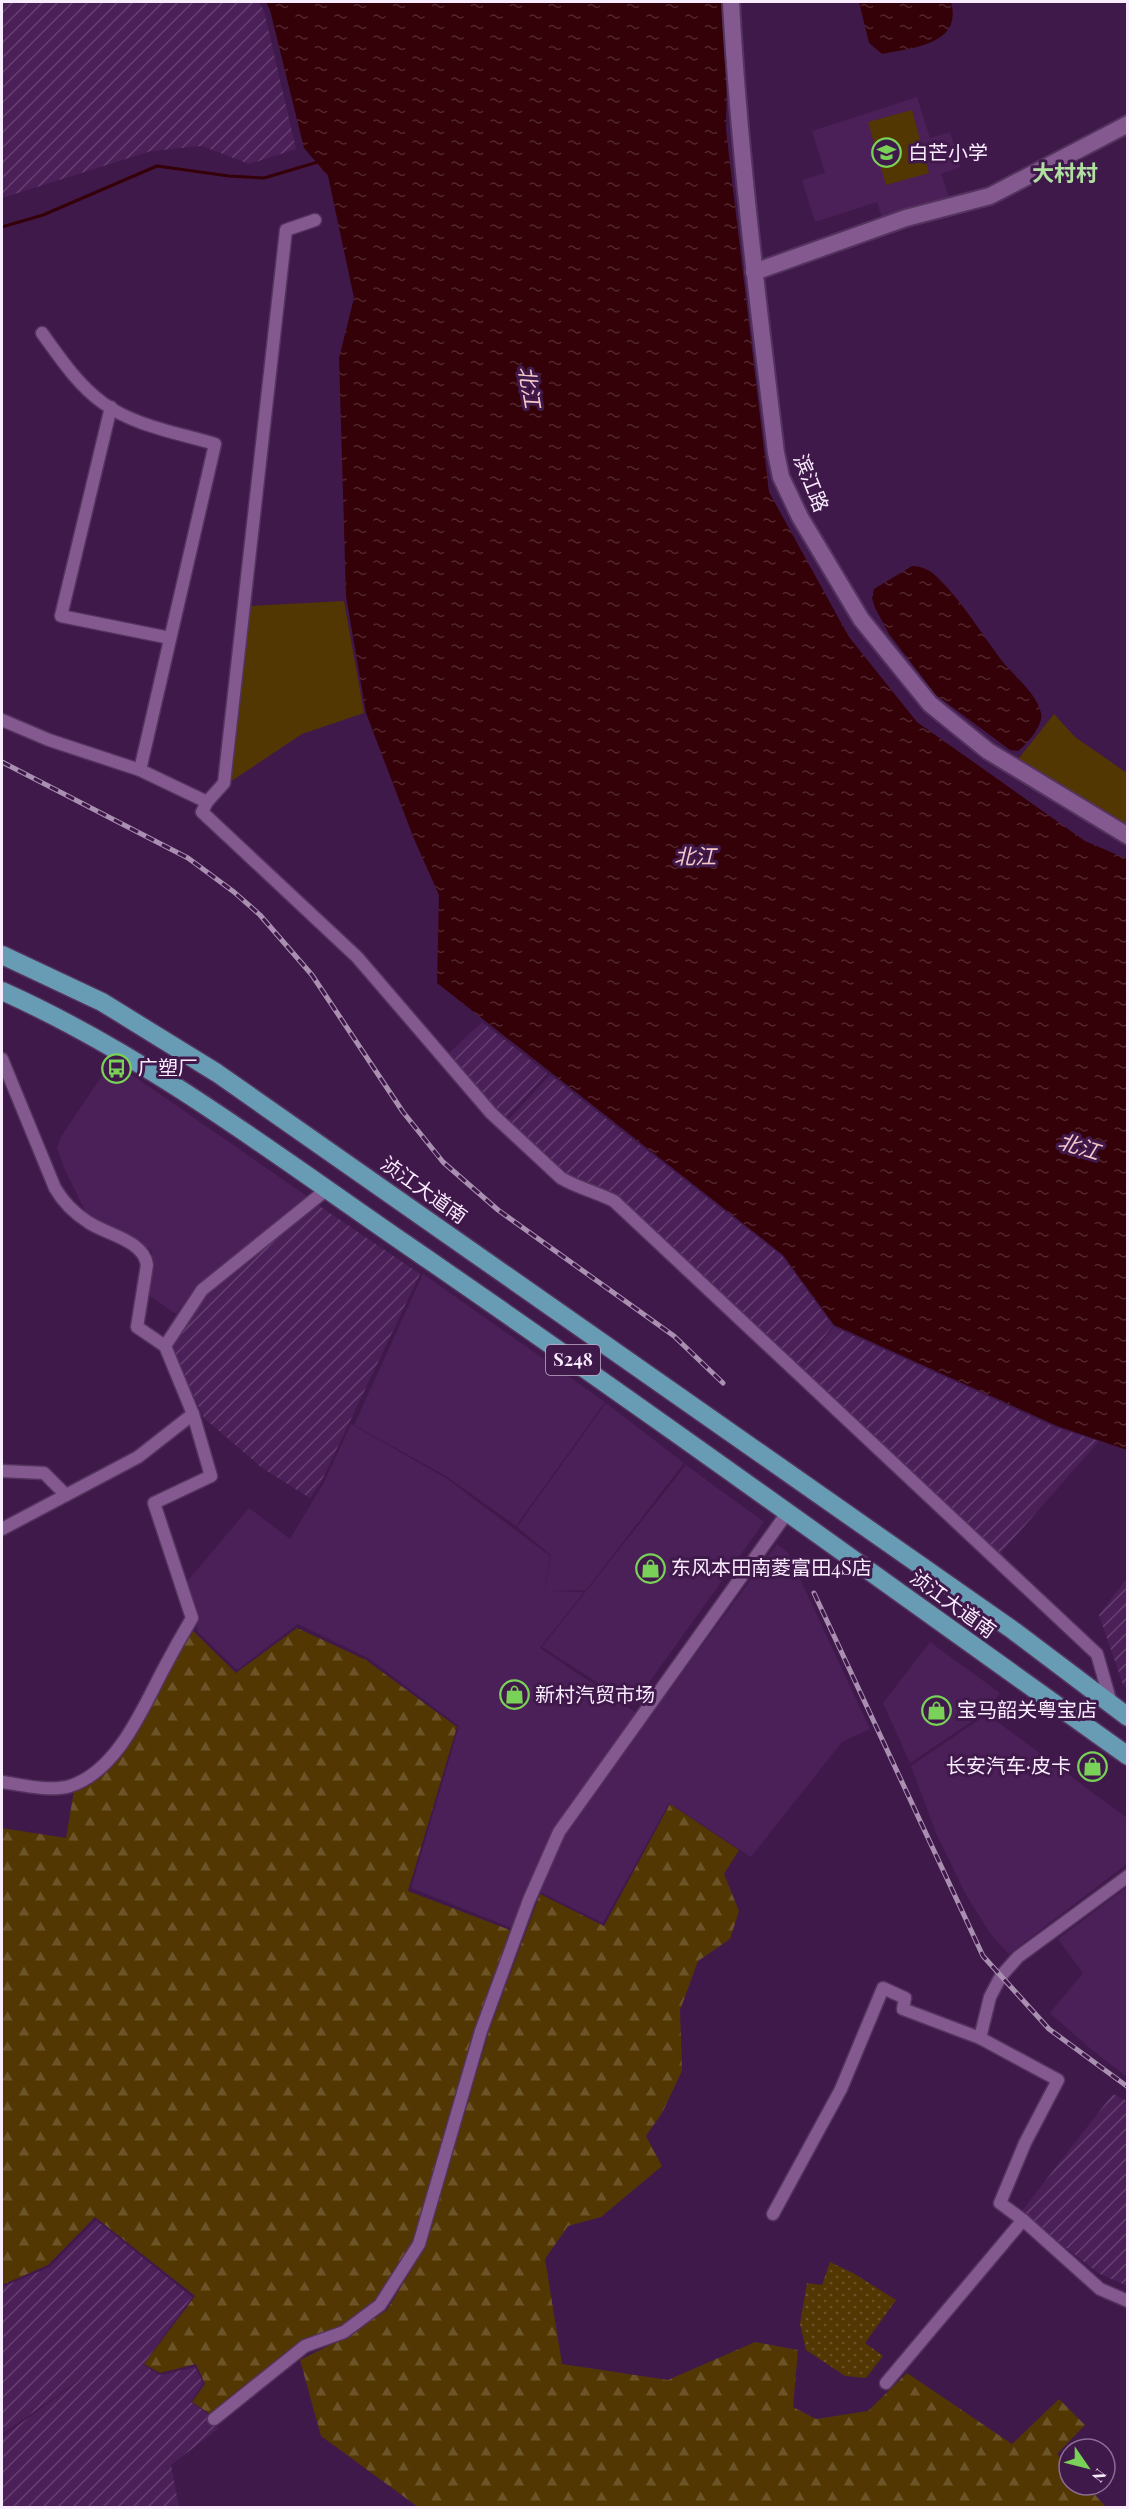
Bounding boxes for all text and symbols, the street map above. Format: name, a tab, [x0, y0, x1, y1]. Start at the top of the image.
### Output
school or university icon: 白芒小学	[871, 137, 903, 169]
place label: 白芒小学	[908, 138, 988, 165]
district label: 大村村	[1032, 157, 1098, 187]
water label: 北江	[514, 364, 549, 412]
street label: 滨江路	[789, 450, 836, 515]
water label: 北江	[674, 841, 718, 869]
bus stop icon: 广塑厂	[101, 1052, 133, 1084]
place label: 广塑厂	[138, 1053, 198, 1080]
water label: 北江	[1055, 1126, 1106, 1165]
street label: 浈江大道南	[376, 1149, 474, 1229]
road number: S248	[546, 1345, 600, 1375]
shop icon: 东风本田南菱富田4S店	[634, 1552, 666, 1584]
place label: 东风本田南菱富田4S店	[671, 1553, 872, 1580]
street label: 浈江大道南	[905, 1562, 1002, 1643]
shop icon: 新村汽贸市场	[498, 1679, 530, 1711]
place label: 新村汽贸市场	[535, 1680, 655, 1707]
shop icon: 宝马韶关粤宝店	[920, 1694, 952, 1726]
place label: 宝马韶关粤宝店	[957, 1695, 1097, 1722]
shop icon: 长安汽车·皮卡	[1076, 1750, 1108, 1782]
place label: 长安汽车·皮卡	[946, 1751, 1071, 1778]
north arrow	[1057, 2437, 1117, 2497]
text: N	[1088, 2465, 1112, 2487]

